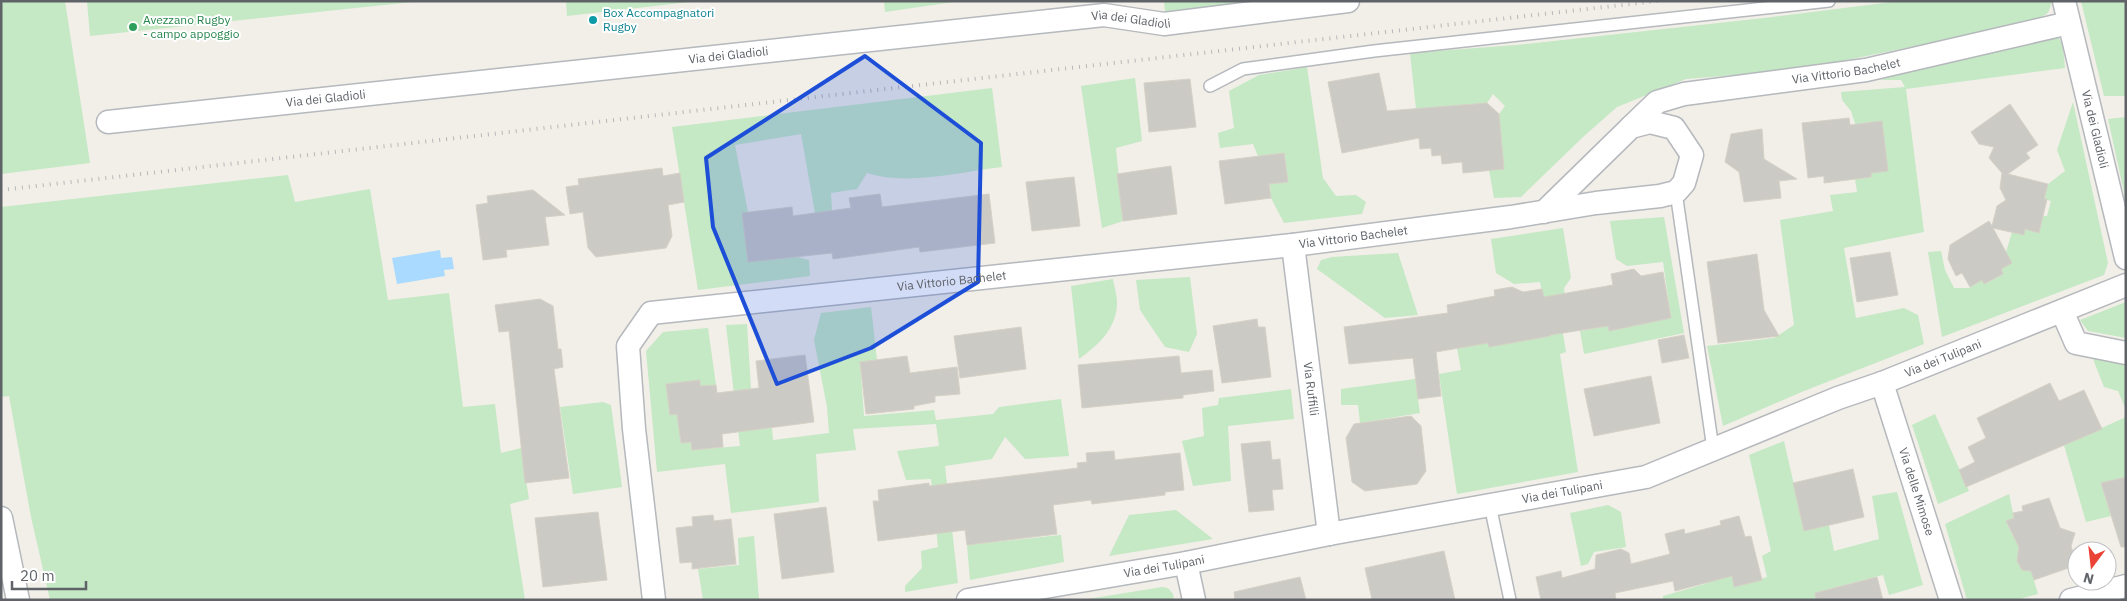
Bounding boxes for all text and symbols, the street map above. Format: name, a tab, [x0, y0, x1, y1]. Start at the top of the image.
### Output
place label: Box Accompagnatori Rugby	[603, 5, 714, 34]
street label: Via dei Gladioli	[1090, 7, 1171, 31]
place label: Avezzano Rugby - campo appoggio	[143, 12, 240, 41]
marker: Box Accompagnatori Rugby	[587, 14, 599, 26]
marker: Avezzano Rugby - campo appoggio	[127, 21, 139, 33]
street label: Via dei Gladioli	[688, 43, 769, 67]
street label: Via Vittorio Bachelet	[1791, 54, 1902, 87]
street label: Via dei Gladioli	[285, 86, 366, 110]
street label: Via dei Gladioli	[2079, 89, 2112, 170]
street label: Via Vittorio Bachelet	[1298, 222, 1409, 251]
street label: Via Vittorio Bachelet	[896, 267, 1007, 294]
street label: Via dei Tulipani	[1902, 336, 1984, 380]
street label: Via Ruffilli	[1301, 361, 1322, 417]
street label: Via delle Mimose	[1896, 446, 1938, 538]
street label: Via dei Tulipani	[1521, 477, 1604, 506]
north arrow	[2067, 541, 2117, 591]
street label: Via dei Tulipani	[1123, 551, 1206, 580]
scale bar	[12, 558, 86, 590]
text: 20 m	[20, 566, 55, 585]
text: N	[2081, 569, 2096, 589]

